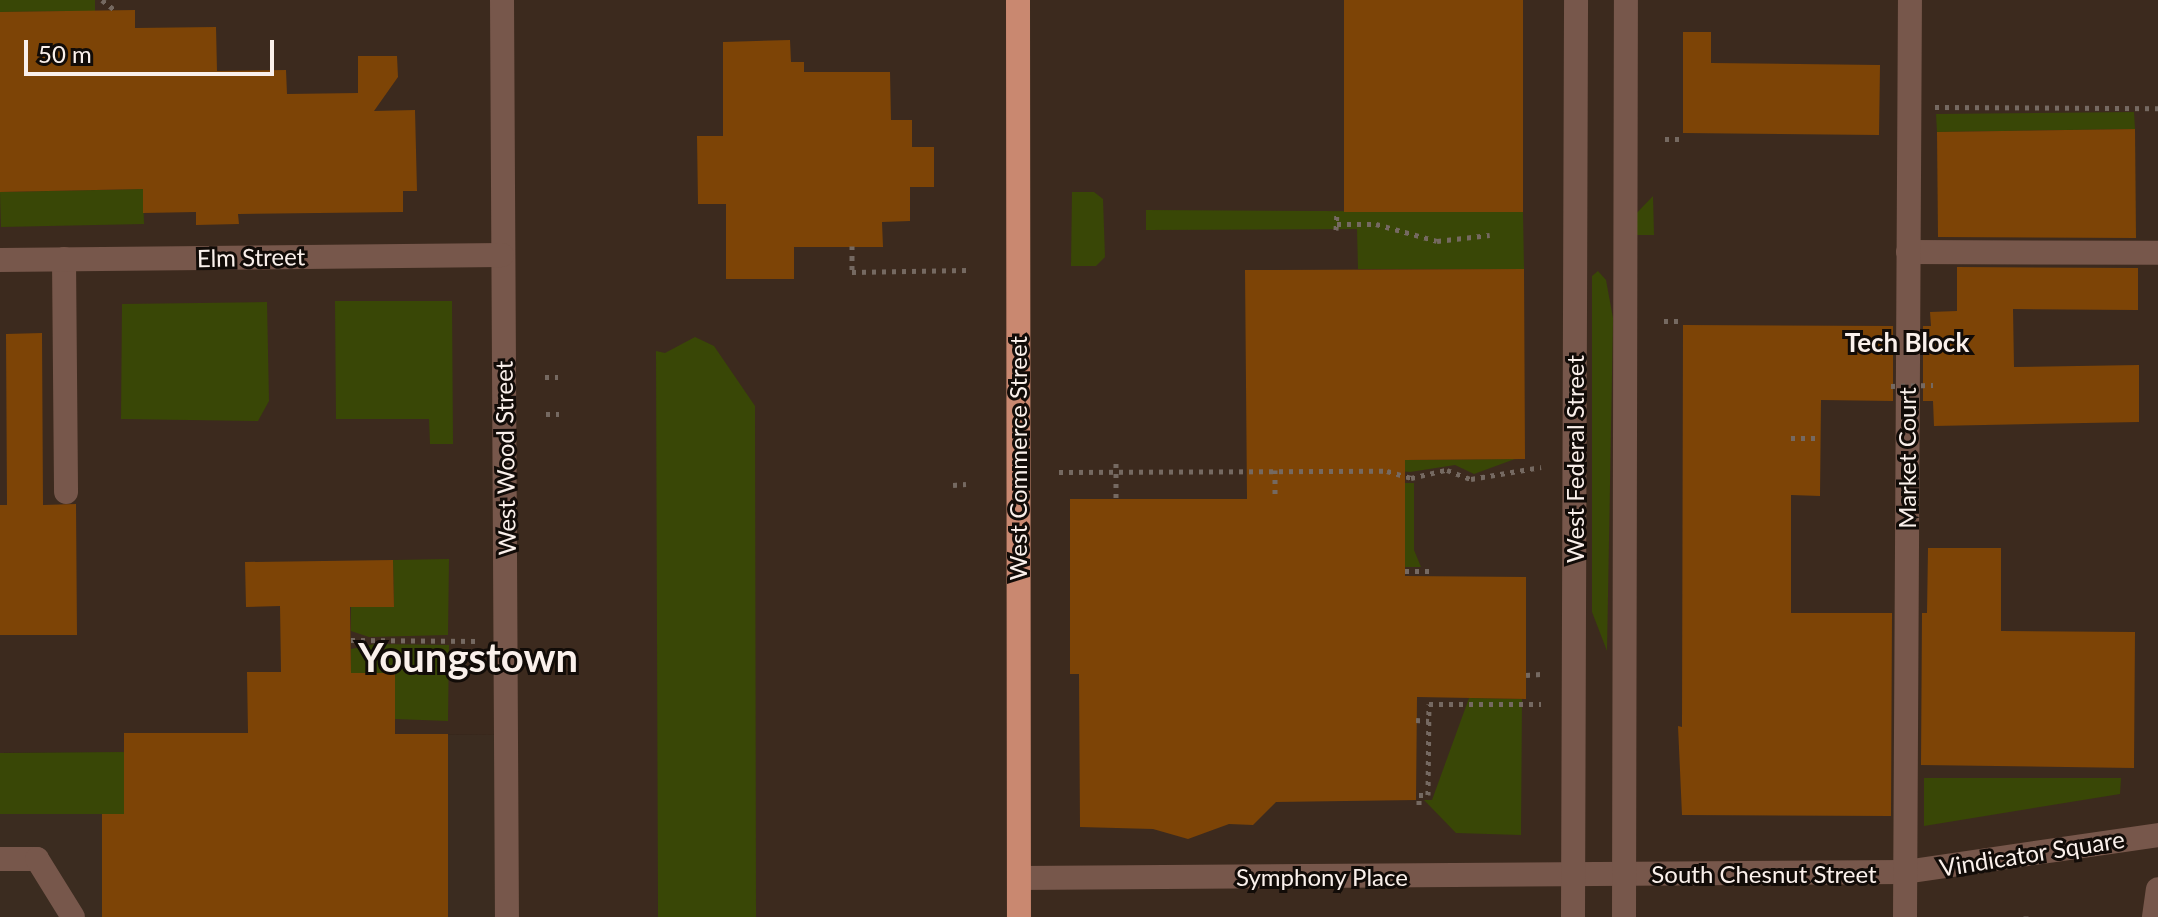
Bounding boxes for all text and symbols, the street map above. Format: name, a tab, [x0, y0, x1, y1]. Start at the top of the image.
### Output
scale bar	[28, 24, 278, 74]
text: 50 m	[38, 39, 92, 68]
street label: Elm Street	[197, 242, 305, 272]
district label: Tech Block	[1845, 327, 1969, 359]
street label: West Commerce Street	[1004, 336, 1032, 580]
street label: West Federal Street	[1561, 355, 1589, 563]
street label: West Wood Street	[489, 360, 521, 556]
street label: Market Court	[1893, 387, 1921, 529]
district label: Youngstown	[358, 633, 578, 681]
street label: Vindicator Square	[1937, 824, 2127, 882]
street label: South Chesnut Street	[1651, 860, 1877, 888]
street label: Symphony Place	[1236, 863, 1408, 891]

